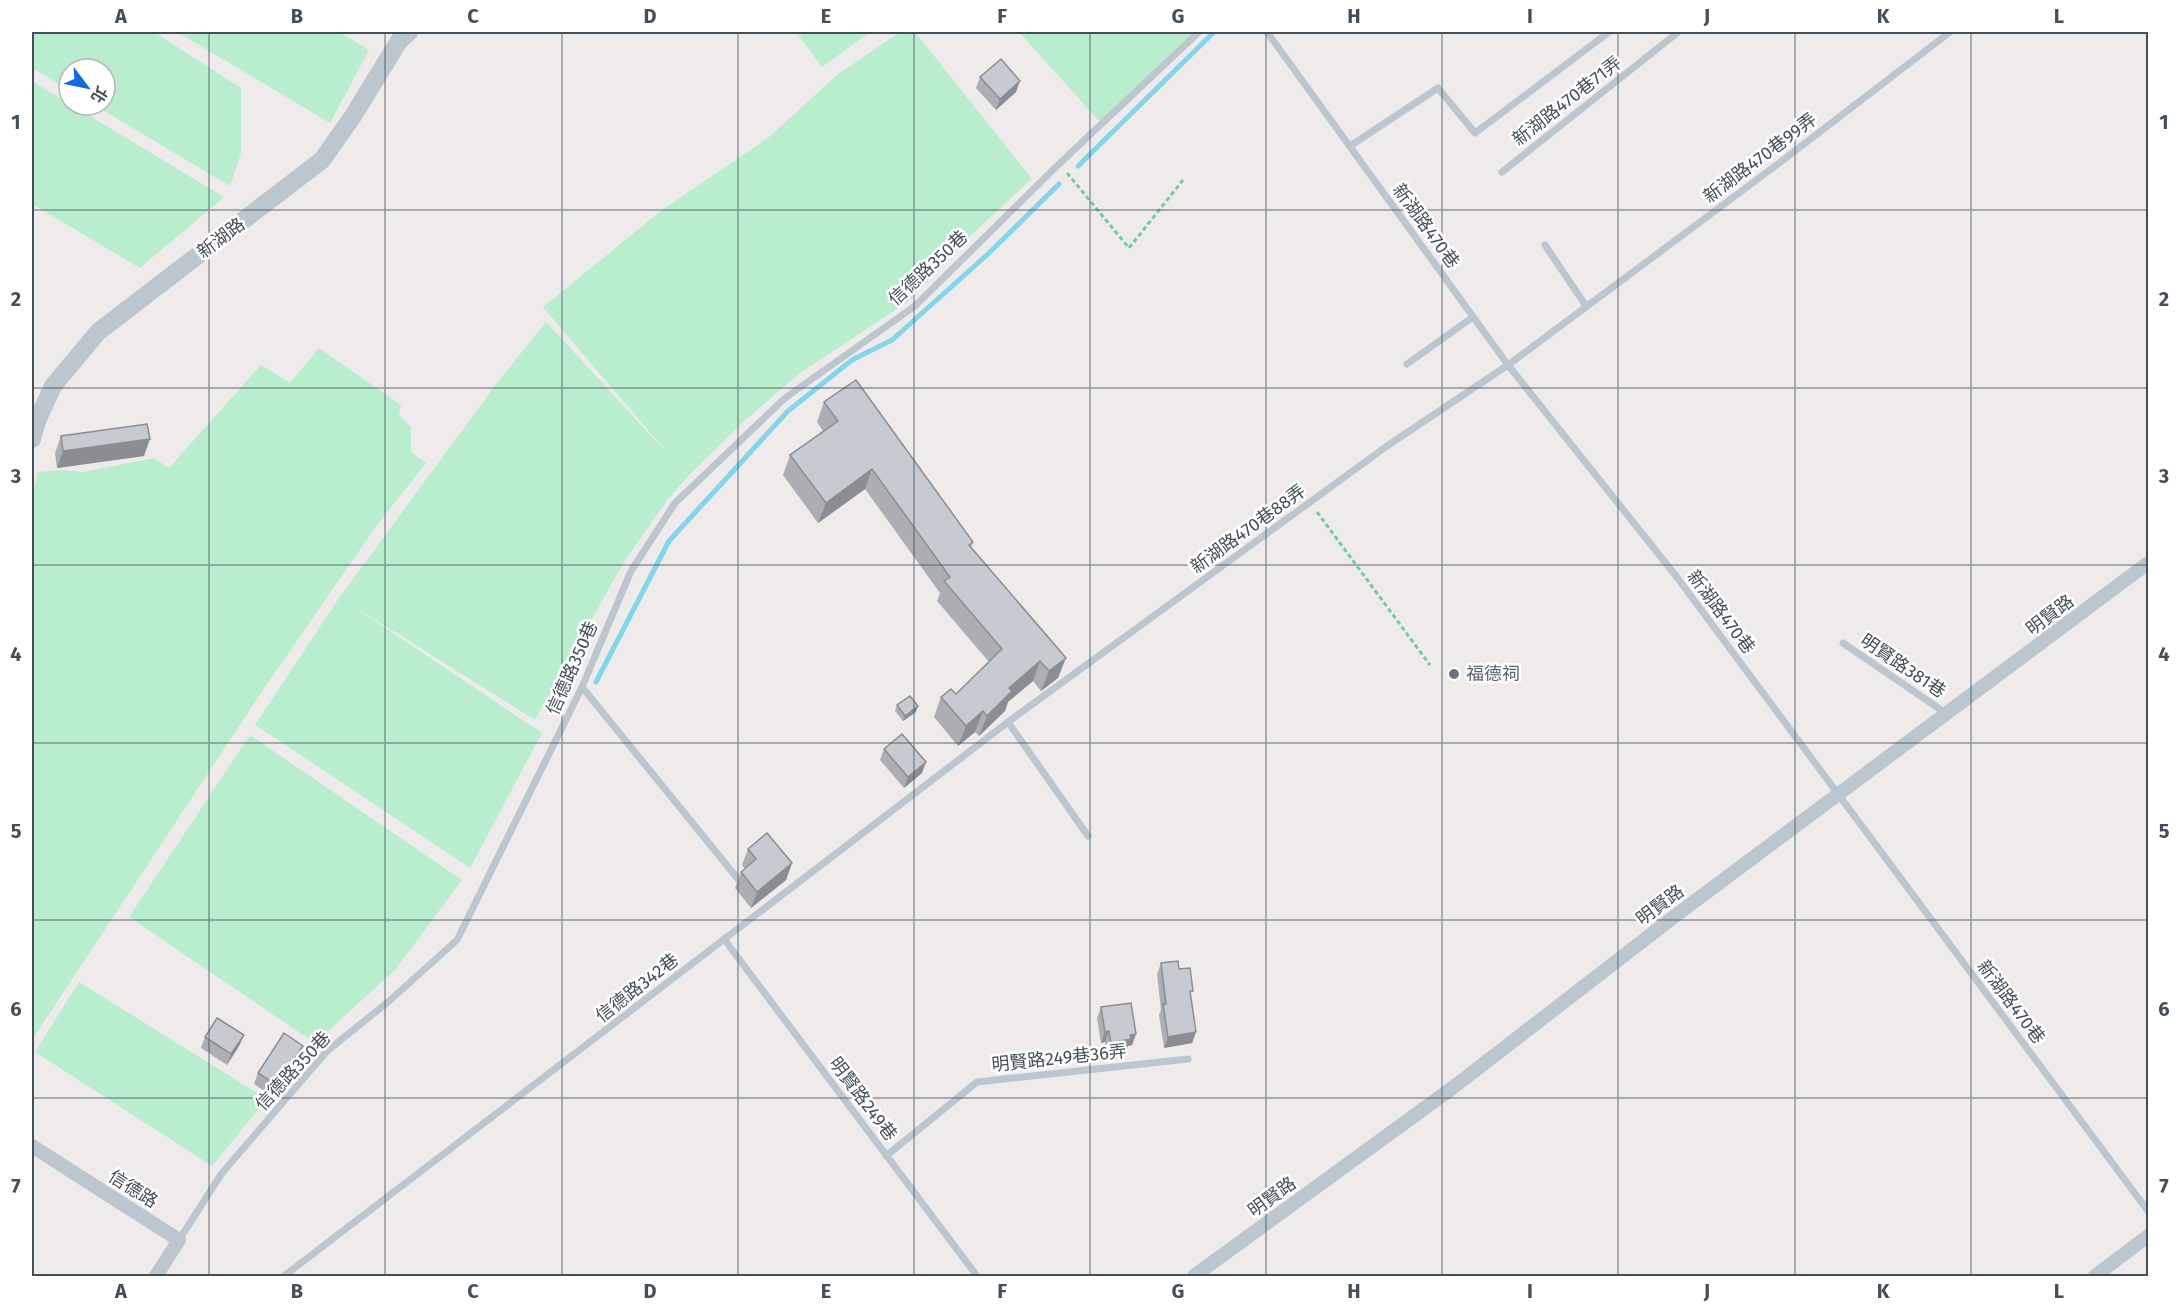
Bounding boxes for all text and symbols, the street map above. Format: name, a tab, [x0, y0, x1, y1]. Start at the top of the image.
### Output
text: A	[114, 4, 128, 28]
text: B	[291, 4, 303, 28]
text: C	[467, 4, 479, 28]
text: D	[643, 4, 657, 28]
text: E	[821, 4, 831, 28]
text: F	[997, 4, 1007, 28]
text: G	[1172, 4, 1184, 28]
text: H	[1347, 4, 1361, 28]
text: I	[1527, 4, 1533, 28]
text: J	[1703, 4, 1710, 28]
text: K	[1877, 4, 1890, 28]
text: L	[2054, 4, 2064, 28]
street label: 新湖路470巷71弄	[1508, 52, 1626, 150]
north arrow	[57, 57, 117, 117]
text: 北	[87, 83, 112, 107]
street label: 新湖路470巷99弄	[1699, 108, 1821, 208]
text: 1	[11, 110, 21, 134]
text: 1	[2159, 110, 2169, 134]
street label: 新湖路470巷	[1388, 180, 1464, 272]
street label: 新湖路	[193, 213, 249, 263]
street label: 信德路350巷	[884, 226, 972, 310]
text: 2	[11, 287, 21, 311]
text: 2	[2159, 287, 2169, 311]
text: 3	[10, 464, 21, 488]
text: 3	[2158, 464, 2169, 488]
street label: 新湖路470巷88弄	[1186, 480, 1310, 578]
street label: 新湖路470巷	[1682, 566, 1760, 658]
street label: 明賢路	[2022, 590, 2078, 640]
street label: 信德路350巷	[542, 618, 602, 718]
street label: 明賢路381巷	[1856, 629, 1950, 703]
text: 4	[10, 642, 22, 666]
text: 4	[2158, 642, 2170, 666]
place label: 福德祠	[1466, 663, 1520, 685]
marker: 福德祠	[1447, 667, 1461, 681]
text: 5	[11, 819, 22, 843]
text: 5	[2159, 819, 2170, 843]
street label: 明賢路	[1632, 880, 1688, 930]
street label: 信德路342巷	[591, 949, 683, 1027]
street label: 新湖路470巷	[1972, 956, 2050, 1048]
text: 6	[10, 997, 22, 1021]
text: 6	[2158, 997, 2170, 1021]
street label: 信德路350巷	[251, 1027, 335, 1115]
street label: 明賢路249巷36弄	[990, 1040, 1128, 1076]
street label: 明賢路249巷	[824, 1053, 902, 1145]
street label: 信德路	[104, 1165, 162, 1213]
street label: 明賢路	[1244, 1172, 1300, 1222]
text: 7	[11, 1174, 21, 1198]
text: 7	[2159, 1174, 2169, 1198]
text: A	[114, 1279, 128, 1303]
text: B	[291, 1279, 303, 1303]
text: C	[467, 1279, 479, 1303]
text: D	[643, 1279, 657, 1303]
text: E	[821, 1279, 831, 1303]
text: F	[997, 1279, 1007, 1303]
text: G	[1172, 1279, 1184, 1303]
text: H	[1347, 1279, 1361, 1303]
text: I	[1527, 1279, 1533, 1303]
text: J	[1703, 1279, 1710, 1303]
text: K	[1877, 1279, 1890, 1303]
text: L	[2054, 1279, 2064, 1303]

